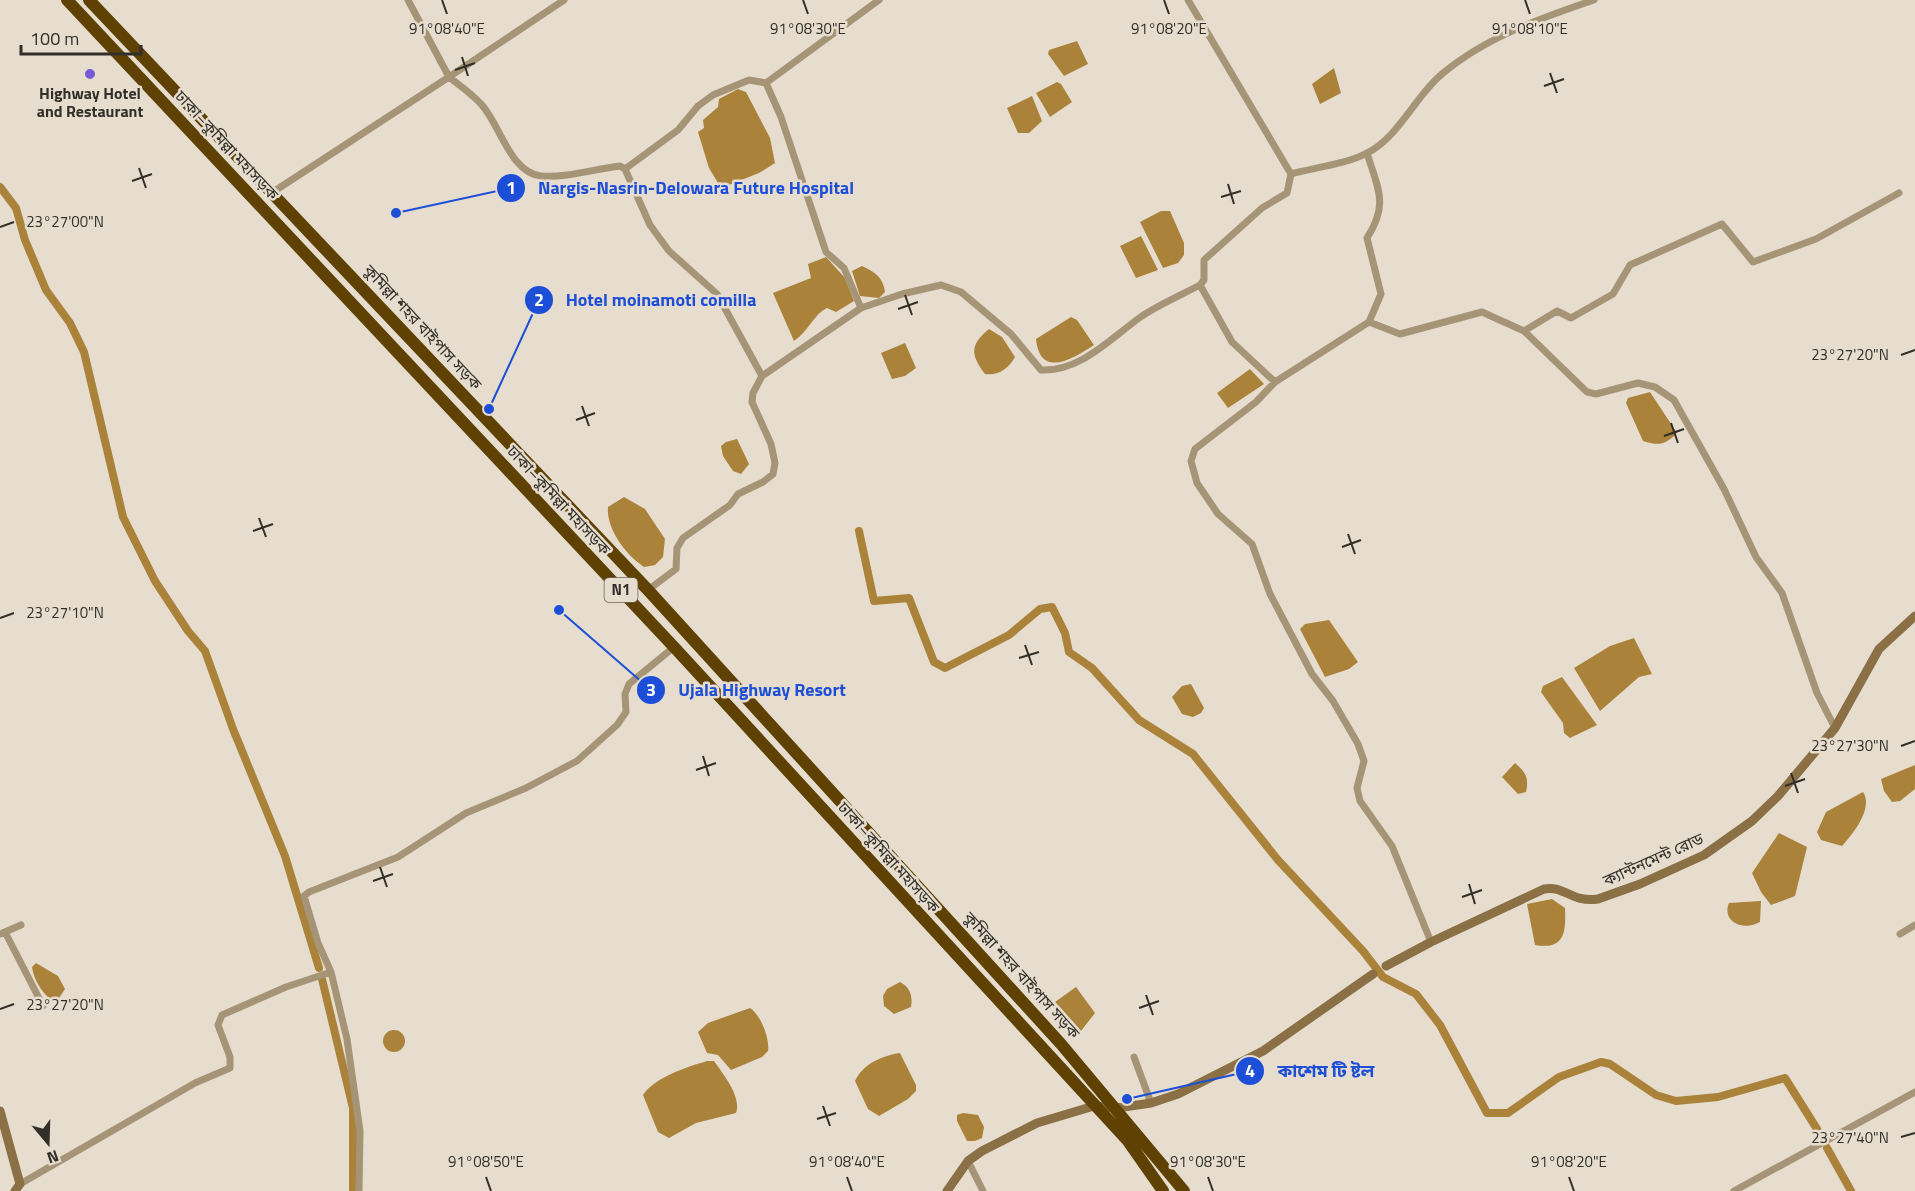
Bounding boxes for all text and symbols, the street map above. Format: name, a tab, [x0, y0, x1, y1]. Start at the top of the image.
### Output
text: 91°08'40"E	[409, 17, 485, 40]
text: 91°08'30"E	[770, 17, 846, 40]
text: 91°08'20"E	[1131, 17, 1207, 40]
text: 91°08'10"E	[1492, 17, 1568, 40]
scale bar	[21, 18, 141, 56]
text: 100 m	[30, 25, 79, 52]
marker: Highway Hotel and Restaurant	[83, 67, 97, 81]
place label: Highway Hotel and Restaurant	[37, 81, 143, 123]
street label: ঢাকা–কুমিল্লা মহাসড়ক	[169, 84, 285, 206]
callout: Nargis-Nasrin-Delowara Future Hospital	[496, 170, 866, 206]
text: 1	[506, 174, 516, 201]
text: Nargis-Nasrin-Delowara Future Hospital	[538, 174, 854, 201]
text: 23°27'00"N	[26, 210, 104, 233]
street label: কুমিল্লা শহর বাইপাস সড়ক	[358, 258, 488, 396]
callout: Hotel moinamoti comilla	[524, 282, 768, 318]
text: 2	[534, 286, 544, 313]
text: Hotel moinamoti comilla	[566, 286, 756, 313]
text: 23°27'20"N	[1811, 343, 1889, 366]
street label: ঢাকা–কুমিল্লা মহাসড়ক	[501, 439, 617, 561]
road number: N1	[604, 578, 638, 602]
text: 23°27'10"N	[26, 601, 104, 624]
callout: Ujala Highway Resort	[636, 672, 857, 708]
text: 3	[646, 676, 656, 703]
text: Ujala Highway Resort	[678, 676, 846, 703]
text: 23°27'30"N	[1811, 734, 1889, 757]
street label: ঢাকা–কুমিল্লা মহাসড়ক	[832, 795, 946, 919]
street label: ক্যান্টনমেন্ট রোড	[1598, 826, 1708, 892]
street label: কুমিল্লা শহর বাইপাস সড়ক	[958, 905, 1086, 1045]
text: 23°27'20"N	[26, 993, 104, 1016]
callout: কাশেম টি ষ্টল	[1235, 1053, 1386, 1089]
text: 4	[1245, 1057, 1255, 1084]
text: কাশেম টি ষ্টল	[1277, 1057, 1375, 1084]
north arrow	[18, 1113, 78, 1173]
text: 23°27'40"N	[1811, 1126, 1889, 1149]
text: N	[44, 1144, 62, 1170]
text: 91°08'50"E	[448, 1150, 524, 1173]
text: 91°08'40"E	[809, 1150, 885, 1173]
text: 91°08'30"E	[1170, 1150, 1246, 1173]
text: 91°08'20"E	[1531, 1150, 1607, 1173]

